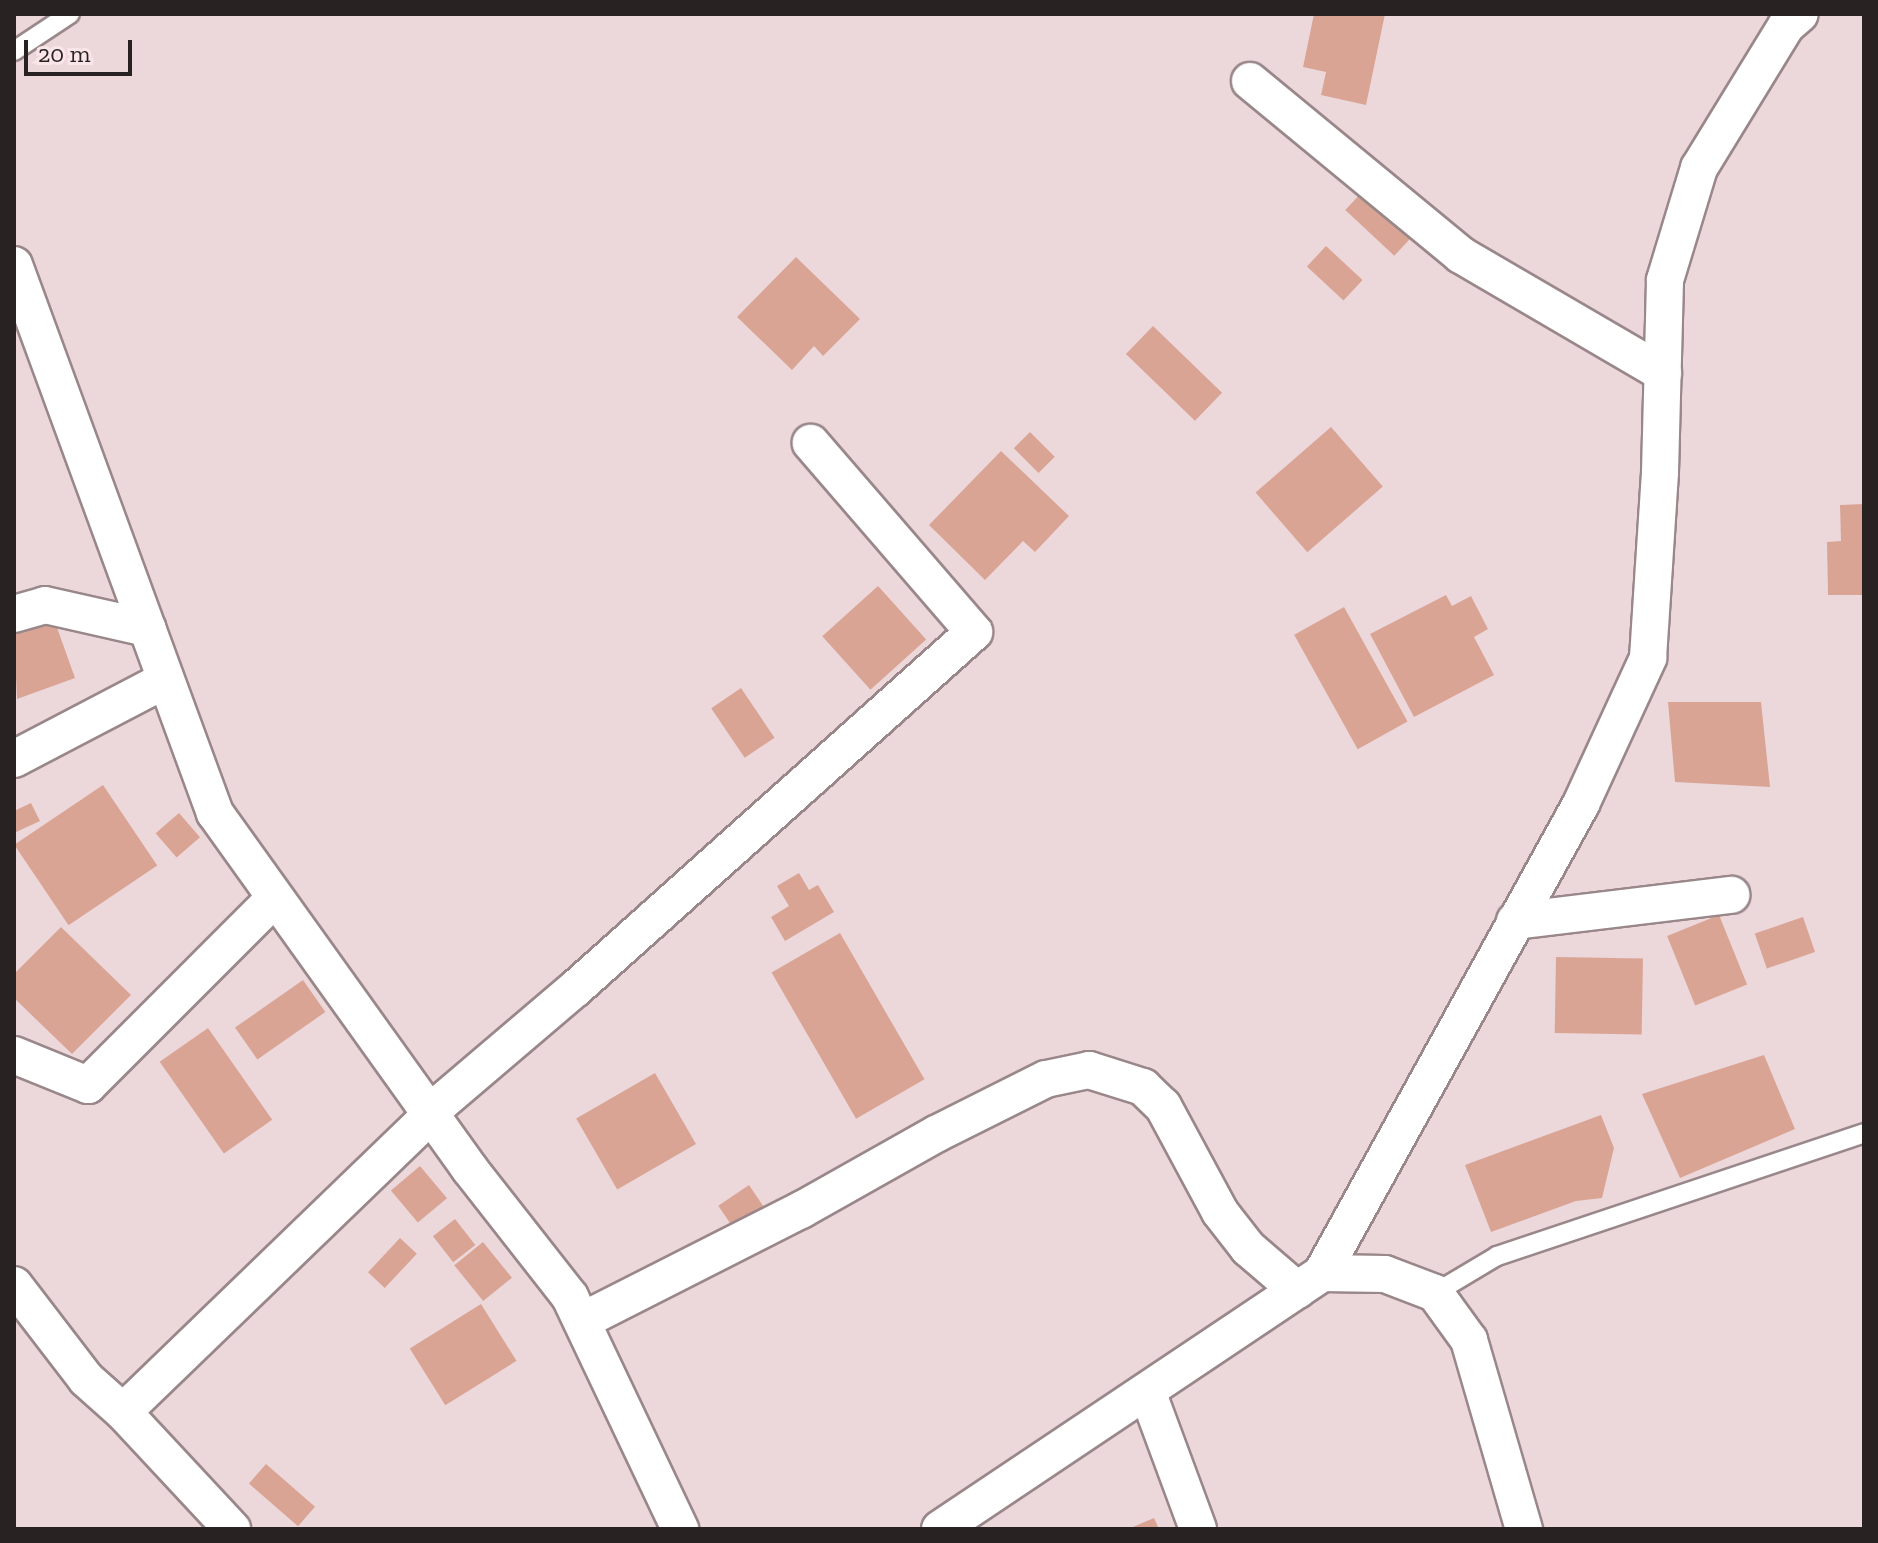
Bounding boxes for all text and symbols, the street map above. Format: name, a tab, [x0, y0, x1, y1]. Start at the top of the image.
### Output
scale bar	[28, 24, 136, 74]
text: 20 m	[38, 39, 90, 68]

